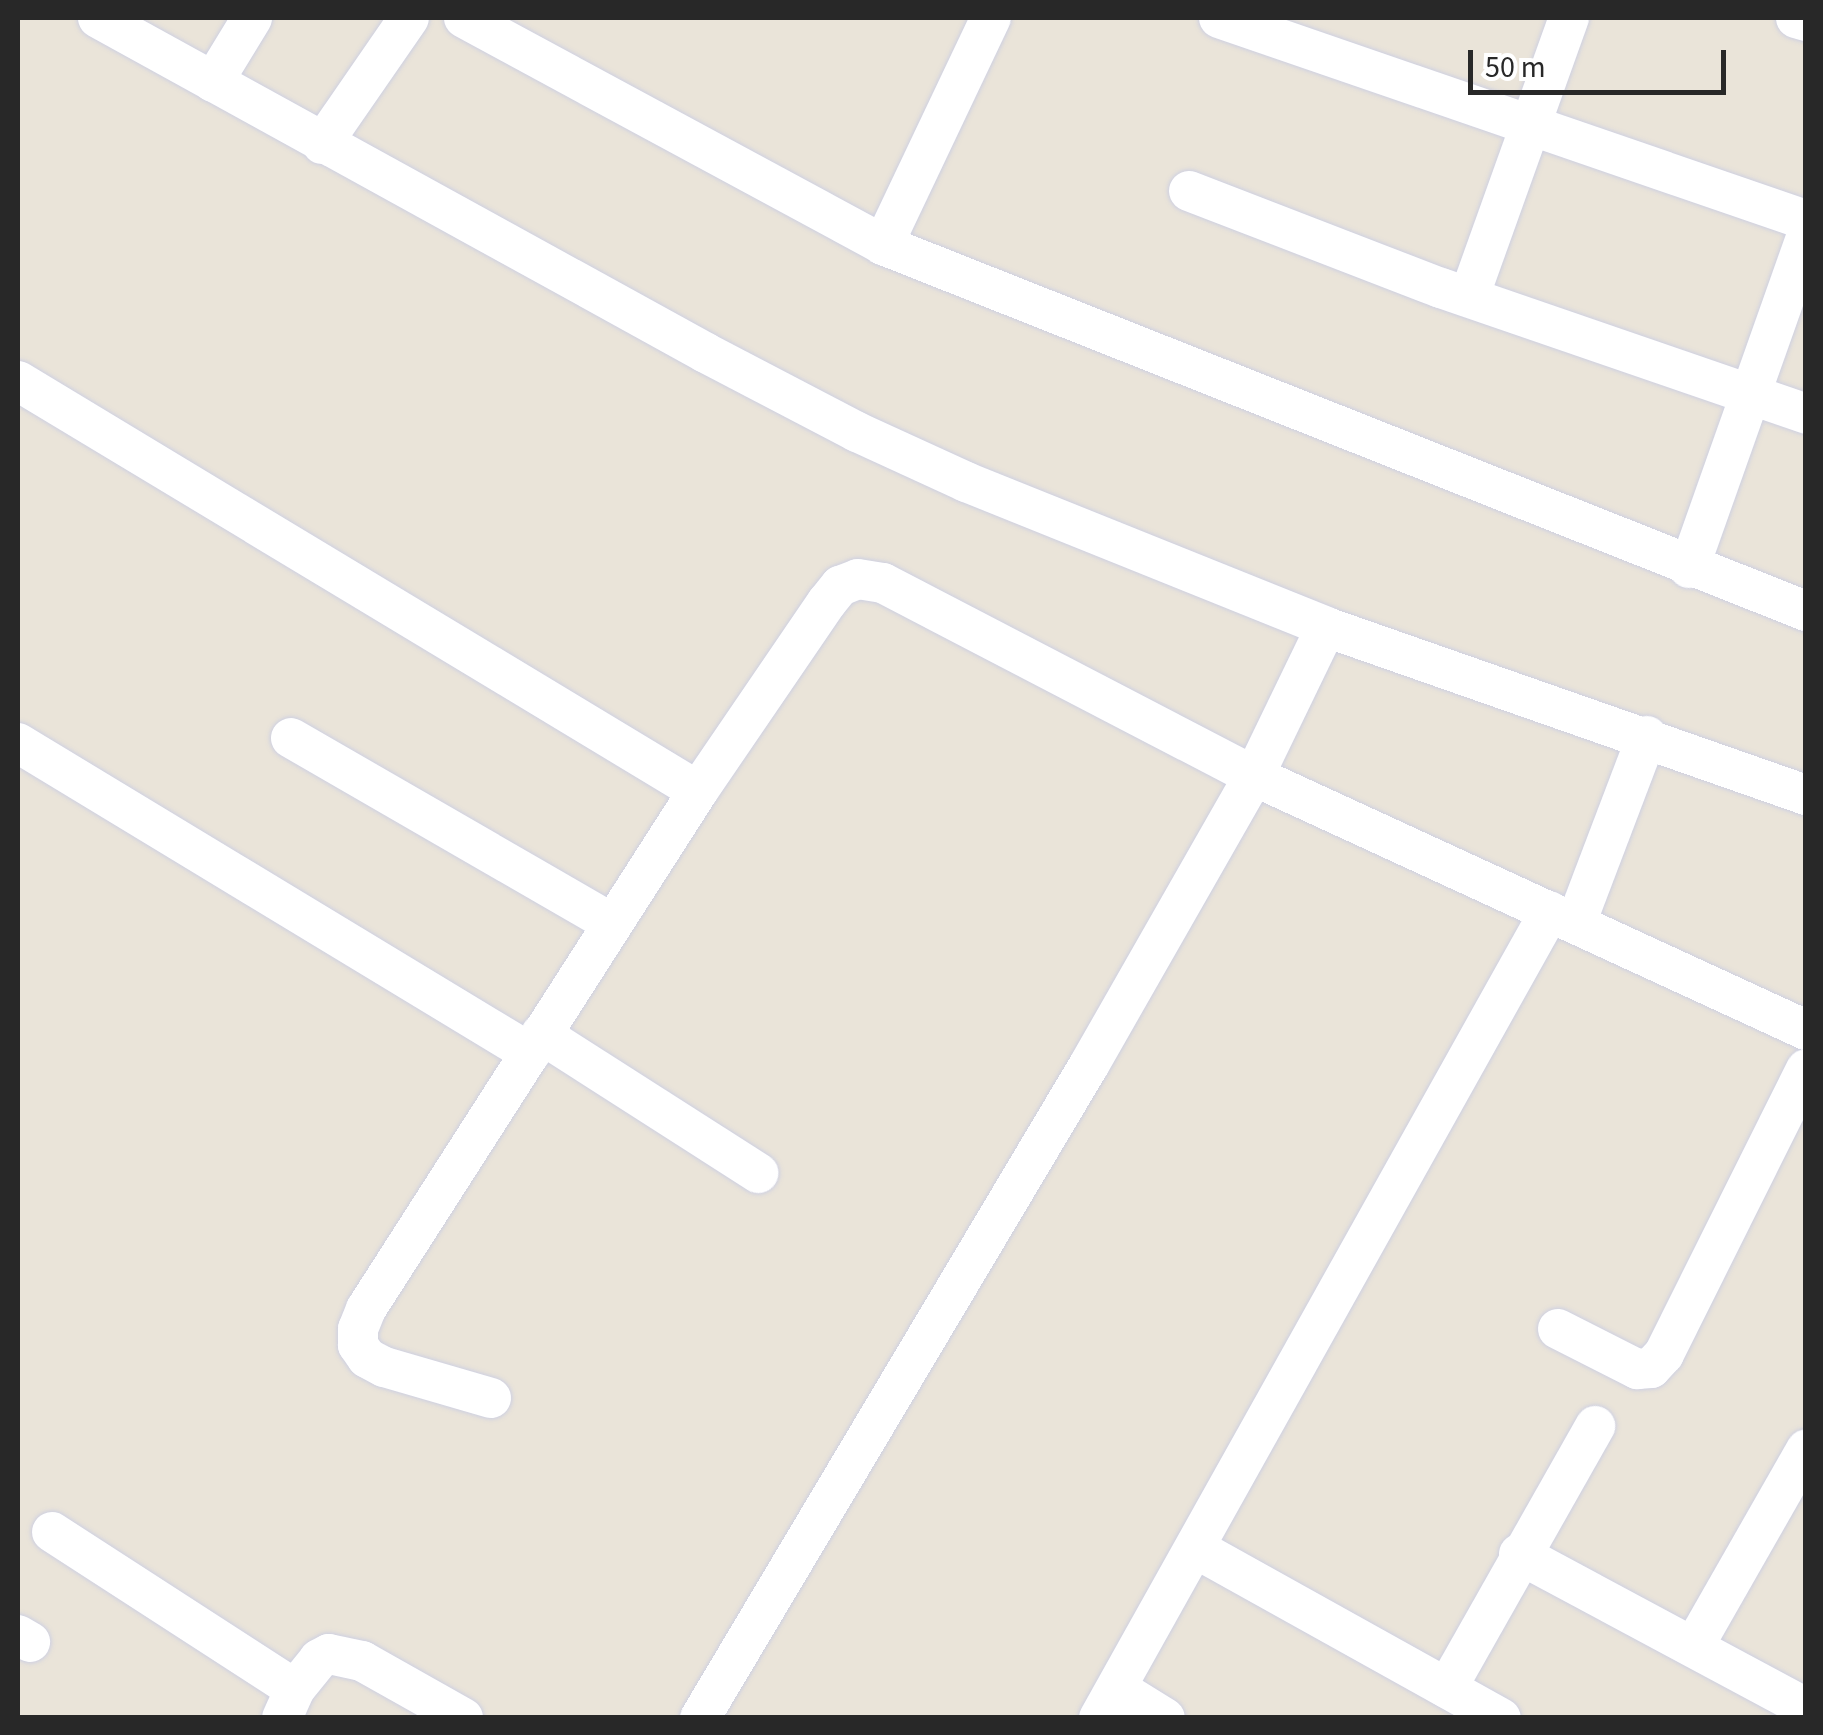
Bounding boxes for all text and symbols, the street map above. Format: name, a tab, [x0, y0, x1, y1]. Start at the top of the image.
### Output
scale bar	[1473, 30, 1730, 92]
text: 50 m	[1485, 46, 1546, 89]

